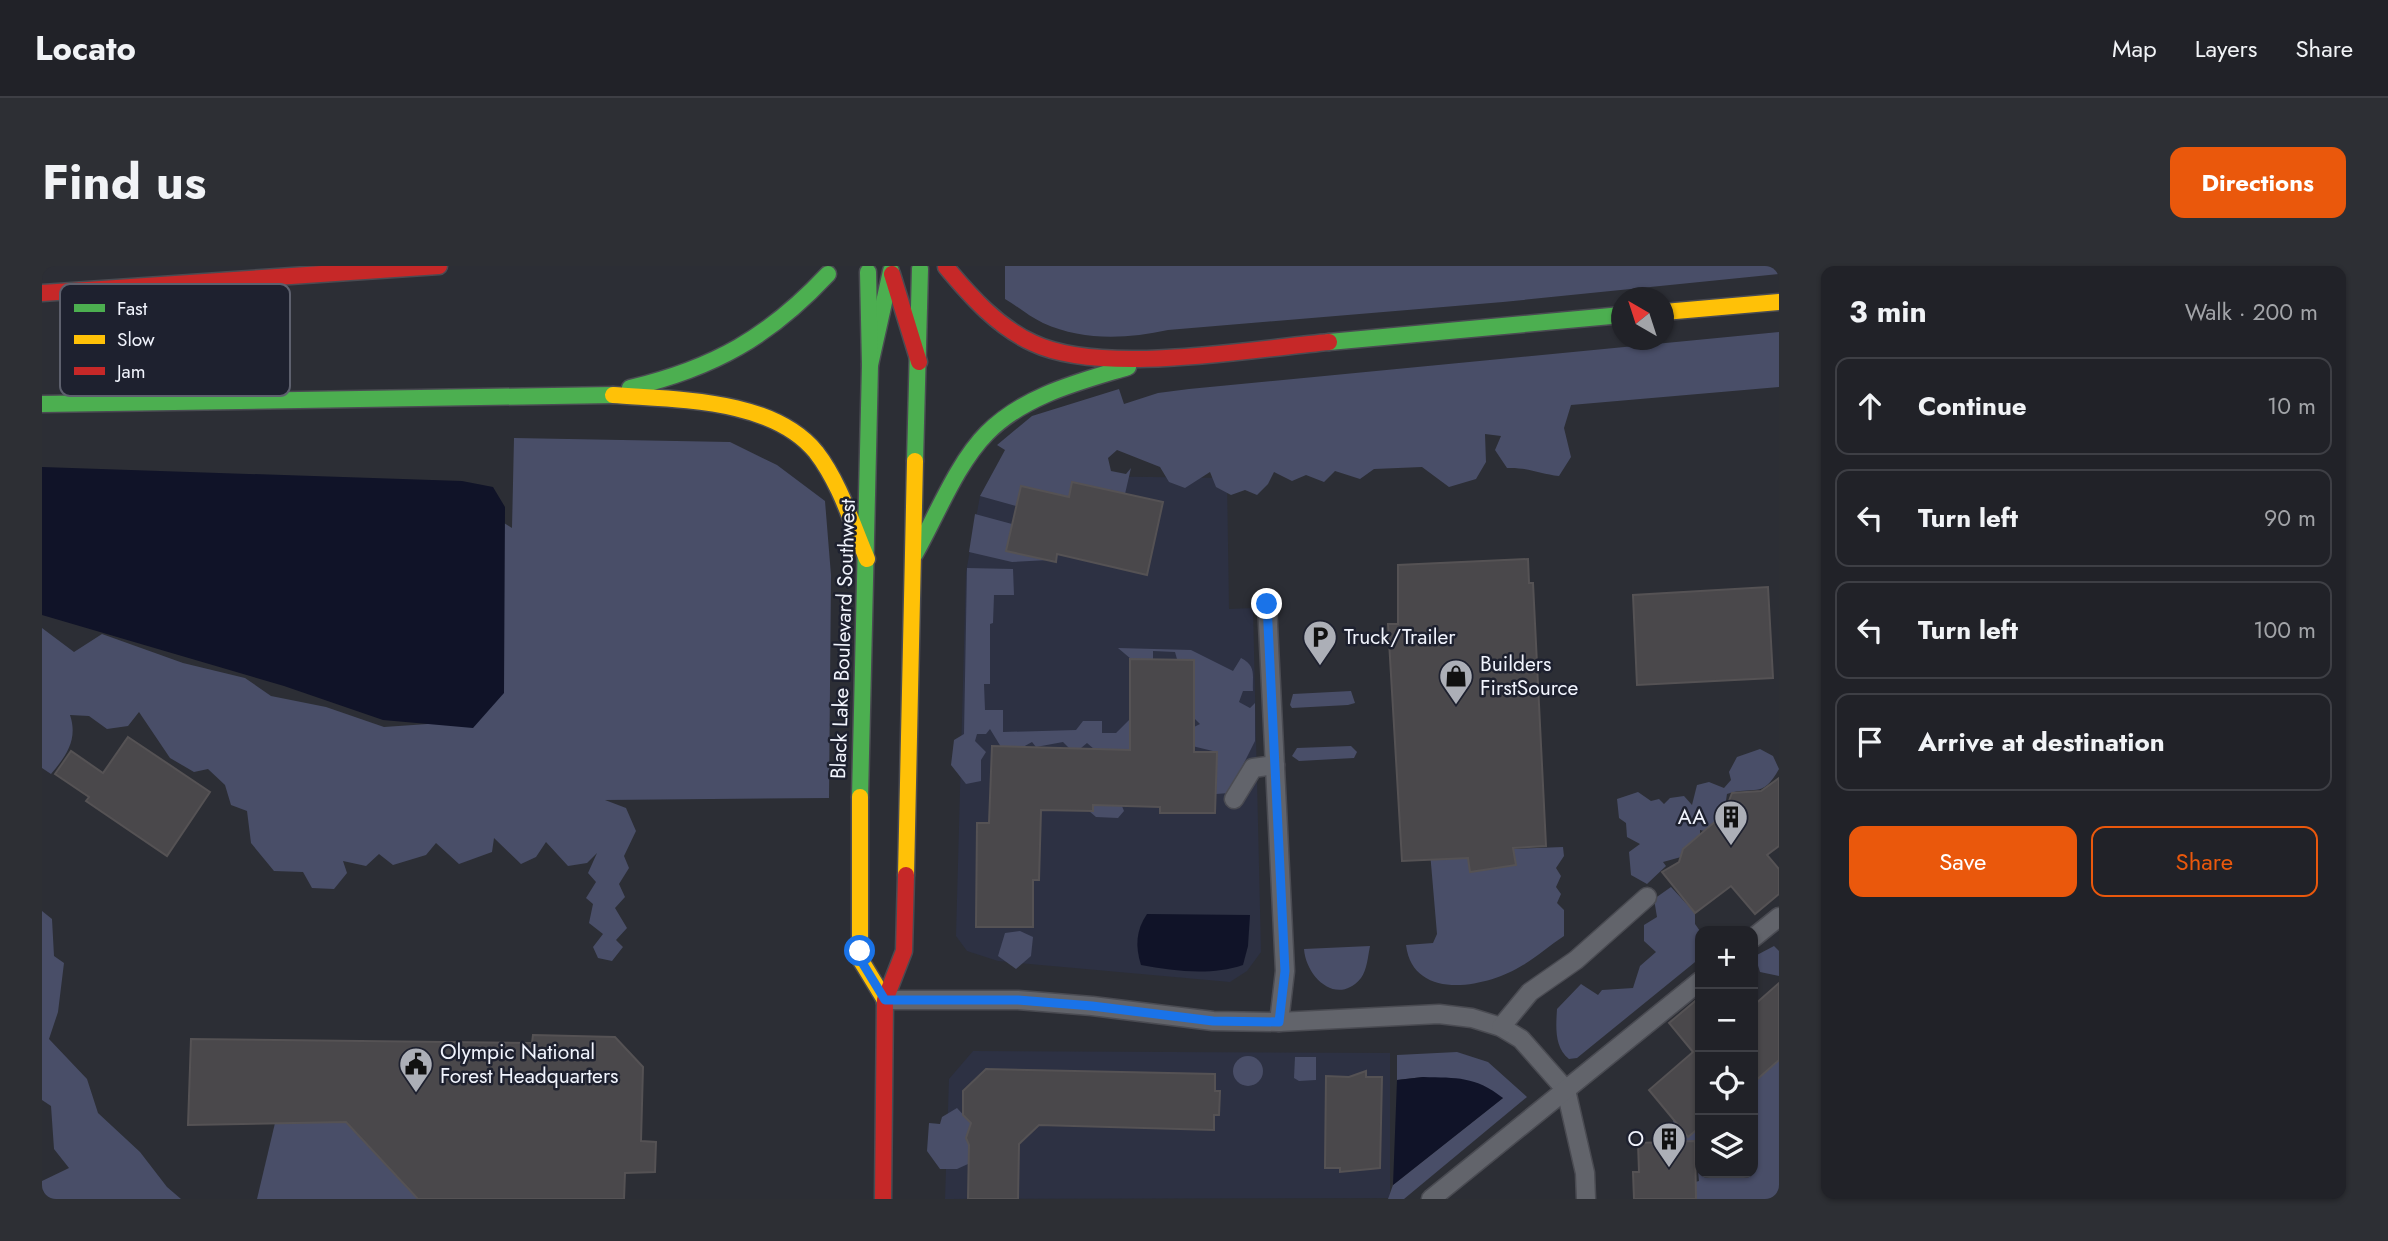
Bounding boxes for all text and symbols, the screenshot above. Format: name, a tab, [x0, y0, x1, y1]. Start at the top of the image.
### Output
text: Locato	[35, 25, 136, 72]
text: Map	[2112, 31, 2157, 66]
text: Layers	[2195, 31, 2257, 66]
text: Share	[2295, 31, 2353, 66]
text: Find us	[42, 147, 206, 217]
button: Directions	[2170, 147, 2346, 218]
legend	[60, 284, 290, 396]
north arrow	[1611, 287, 1674, 350]
text: 3 min	[1849, 290, 1927, 333]
text: Fast	[117, 295, 148, 322]
text: Walk · 200 m	[2185, 295, 2318, 329]
text: Slow	[117, 326, 155, 353]
text: Jam	[114, 358, 146, 385]
icon: ahead	[1851, 387, 1889, 425]
text: Continue	[1918, 387, 2027, 425]
text: 10 m	[2267, 389, 2316, 423]
street label: Black Lake Boulevard Southwest	[823, 498, 863, 780]
icon: left	[1851, 499, 1889, 537]
text: Turn left	[1918, 499, 2018, 537]
text: 90 m	[2264, 501, 2316, 535]
route end	[1251, 588, 1282, 619]
icon: left	[1851, 611, 1889, 649]
text: Turn left	[1918, 611, 2018, 649]
text: 100 m	[2253, 613, 2316, 647]
parking icon: Truck/Trailer	[1301, 618, 1339, 667]
place label: Truck/Trailer	[1344, 622, 1456, 652]
place label: Builders FirstSource	[1480, 649, 1579, 703]
shop icon: Builders FirstSource	[1437, 657, 1475, 706]
icon: arrive	[1851, 723, 1889, 761]
text: Arrive at destination	[1918, 723, 2165, 761]
building icon: AA	[1712, 798, 1750, 847]
place label: AA	[1678, 802, 1706, 832]
button: Save	[1849, 826, 2077, 897]
button: Share	[2091, 826, 2318, 897]
map controls	[1695, 926, 1758, 1178]
button: +	[1695, 926, 1758, 989]
route start	[844, 935, 875, 966]
button: −	[1695, 989, 1758, 1052]
place label: Olympic National Forest Headquarters	[440, 1037, 619, 1091]
public building icon: Olympic National Forest Headquarters	[397, 1045, 435, 1094]
button: locate	[1695, 1052, 1758, 1115]
button: layers	[1695, 1115, 1758, 1178]
building icon: O	[1650, 1120, 1688, 1169]
place label: O	[1627, 1124, 1644, 1154]

